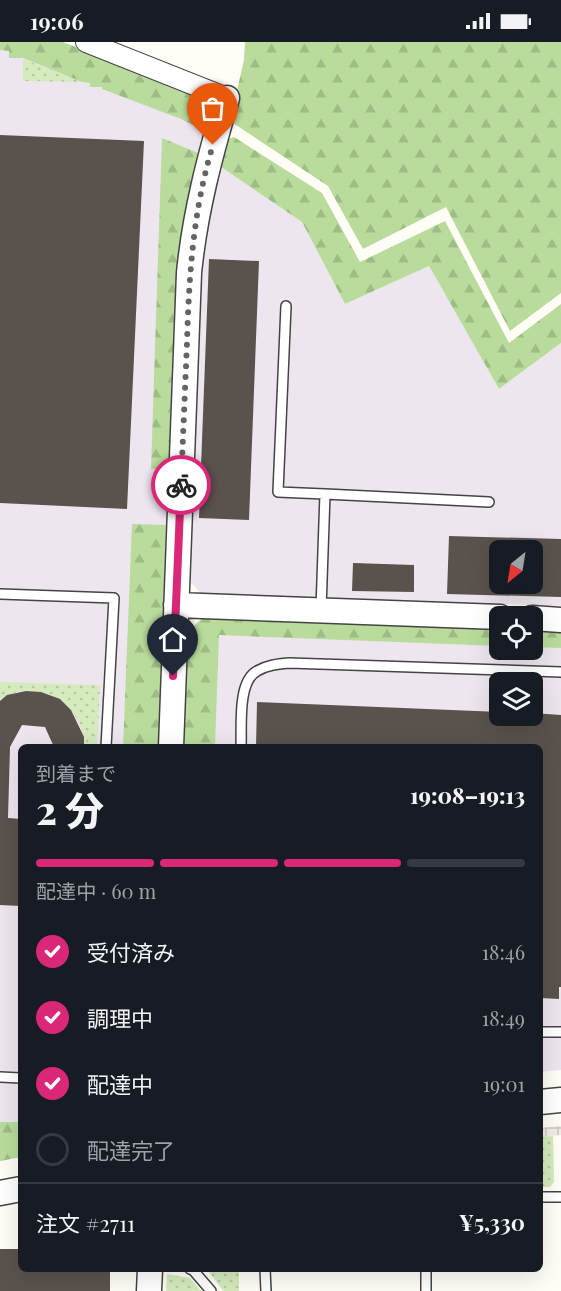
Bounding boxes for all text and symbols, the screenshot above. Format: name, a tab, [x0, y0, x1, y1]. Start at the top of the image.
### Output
text: 19:06	[30, 6, 84, 36]
pin	[187, 83, 238, 145]
icon: bag	[196, 92, 229, 125]
courier	[151, 455, 211, 515]
icon: bike	[165, 469, 198, 502]
north arrow	[489, 540, 543, 594]
map controls	[489, 540, 543, 726]
button: locate	[489, 606, 543, 660]
pin	[147, 614, 198, 676]
icon: home	[156, 623, 189, 656]
button: layers	[489, 672, 543, 726]
text: 到着まで	[36, 759, 116, 786]
text: 19:08–19:13	[410, 780, 525, 810]
text: 2 分	[36, 783, 104, 835]
text: 配達中 · 60 m	[36, 877, 156, 904]
icon: check	[36, 935, 69, 968]
text: 受付済み	[87, 937, 175, 967]
text: 18:46	[482, 938, 525, 965]
icon: check	[36, 1001, 69, 1034]
text: 調理中	[87, 1003, 153, 1033]
text: 18:49	[482, 1004, 525, 1031]
icon: check	[36, 1067, 69, 1100]
text: 配達中	[87, 1069, 153, 1099]
text: 19:01	[483, 1070, 525, 1097]
text: 配達完了	[87, 1135, 175, 1165]
text: ¥5,330	[459, 1207, 525, 1237]
text: 注文 #2711	[36, 1208, 135, 1238]

